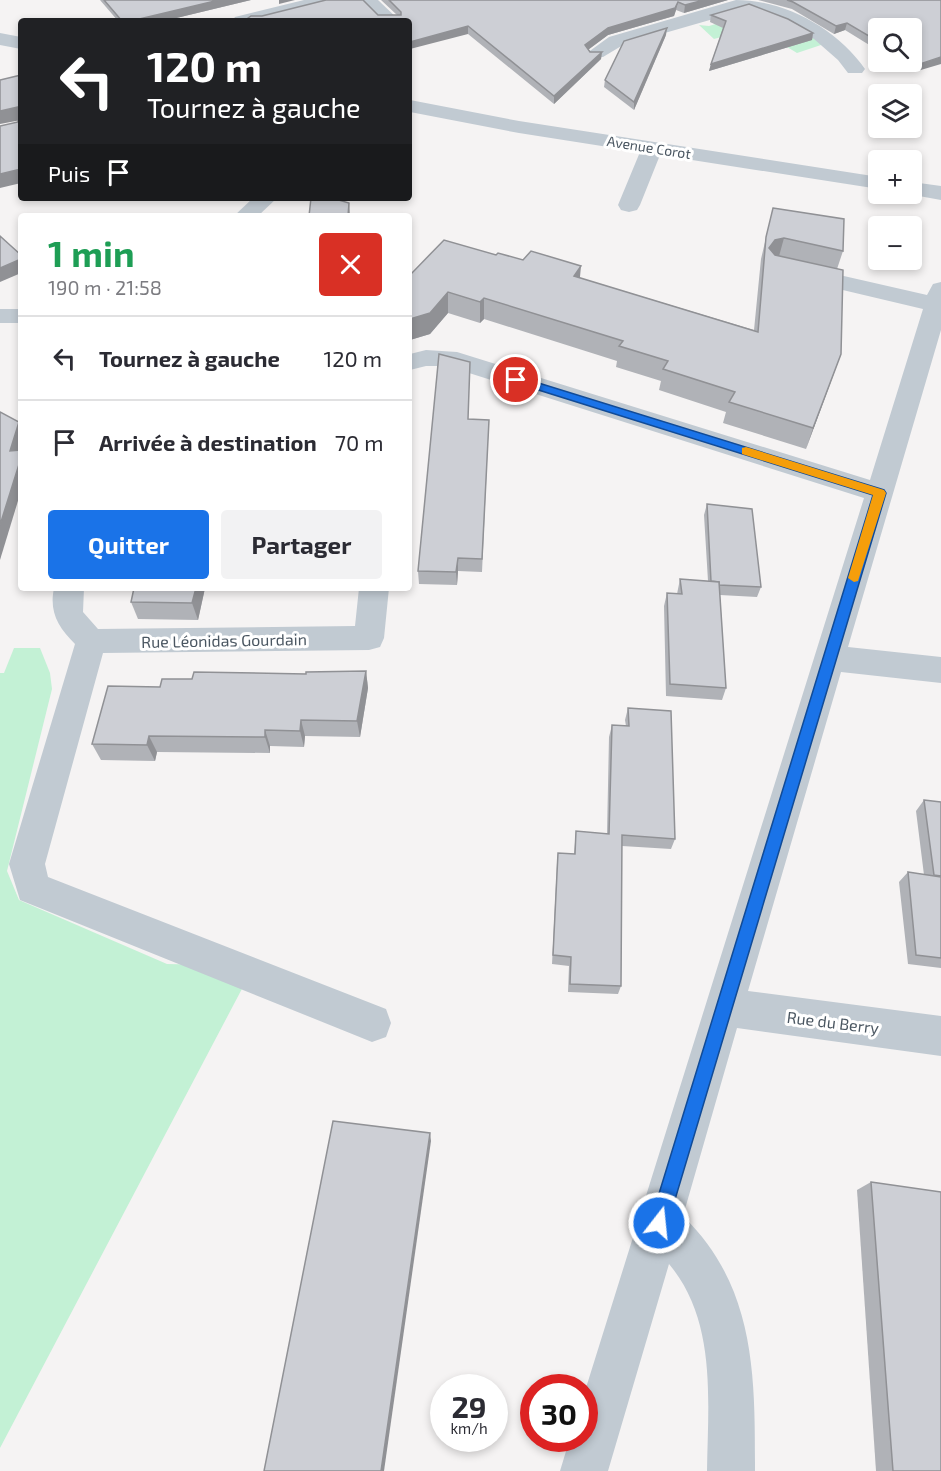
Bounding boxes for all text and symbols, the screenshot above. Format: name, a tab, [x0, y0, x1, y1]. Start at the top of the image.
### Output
map controls	[868, 18, 922, 270]
button: search	[868, 18, 922, 72]
text: 120 m	[147, 40, 262, 90]
icon: left	[48, 42, 126, 120]
button: layers	[868, 84, 922, 138]
text: Tournez à gauche	[147, 91, 361, 123]
street label: Avenue Corot	[606, 132, 692, 162]
button: +	[868, 150, 922, 204]
icon: arrive	[102, 156, 135, 189]
text: Puis	[48, 160, 90, 186]
button: −	[868, 216, 922, 270]
text: 1 min	[48, 231, 135, 274]
button: close	[319, 233, 382, 296]
text: 190 m · 21:58	[48, 275, 162, 299]
icon: left	[48, 342, 81, 375]
text: Tournez à gauche	[99, 345, 280, 371]
text: 120 m	[323, 345, 382, 371]
pin	[490, 354, 541, 405]
icon: arrive	[499, 363, 532, 396]
icon: arrive	[48, 426, 81, 459]
text: Arrivée à destination	[99, 429, 317, 455]
text: 70 m	[335, 429, 383, 455]
button: Quitter	[48, 510, 209, 579]
button: Partager	[221, 510, 382, 579]
street label: Rue Léonidas Gourdain	[141, 629, 307, 651]
street label: Rue du Berry	[786, 1007, 881, 1037]
position arrow	[627, 1191, 691, 1255]
speed limit sign: 30	[520, 1374, 598, 1452]
text: 29	[451, 1388, 487, 1424]
text: km/h	[450, 1419, 488, 1437]

